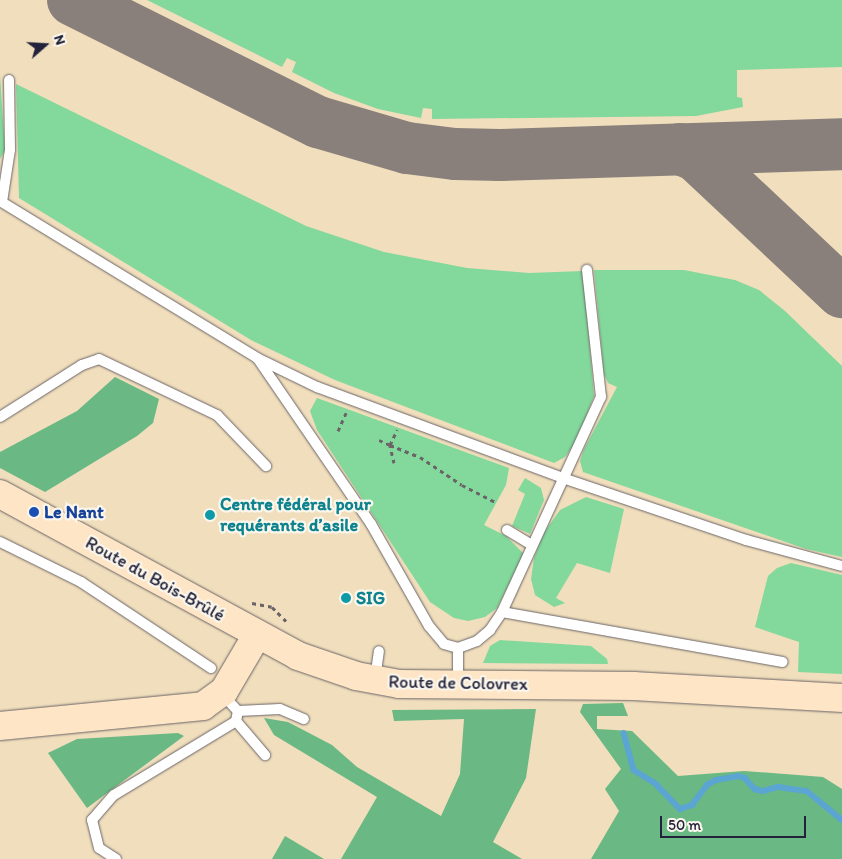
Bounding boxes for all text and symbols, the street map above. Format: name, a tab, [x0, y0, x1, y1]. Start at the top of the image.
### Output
north arrow	[20, 20, 70, 70]
text: N	[50, 33, 69, 47]
place label: Centre fédéral pour requérants d’asile	[220, 494, 371, 536]
place label: Le Nant	[44, 501, 104, 523]
marker: Le Nant	[28, 506, 40, 518]
marker: Centre fédéral pour requérants d’asile	[204, 509, 216, 521]
street label: Route du Bois-Brûlé	[82, 532, 228, 626]
place label: SIG	[356, 587, 385, 609]
marker: SIG	[340, 592, 352, 604]
street label: Route de Colovrex	[388, 671, 528, 695]
scale bar	[662, 806, 808, 838]
text: 50 m	[668, 816, 701, 834]

